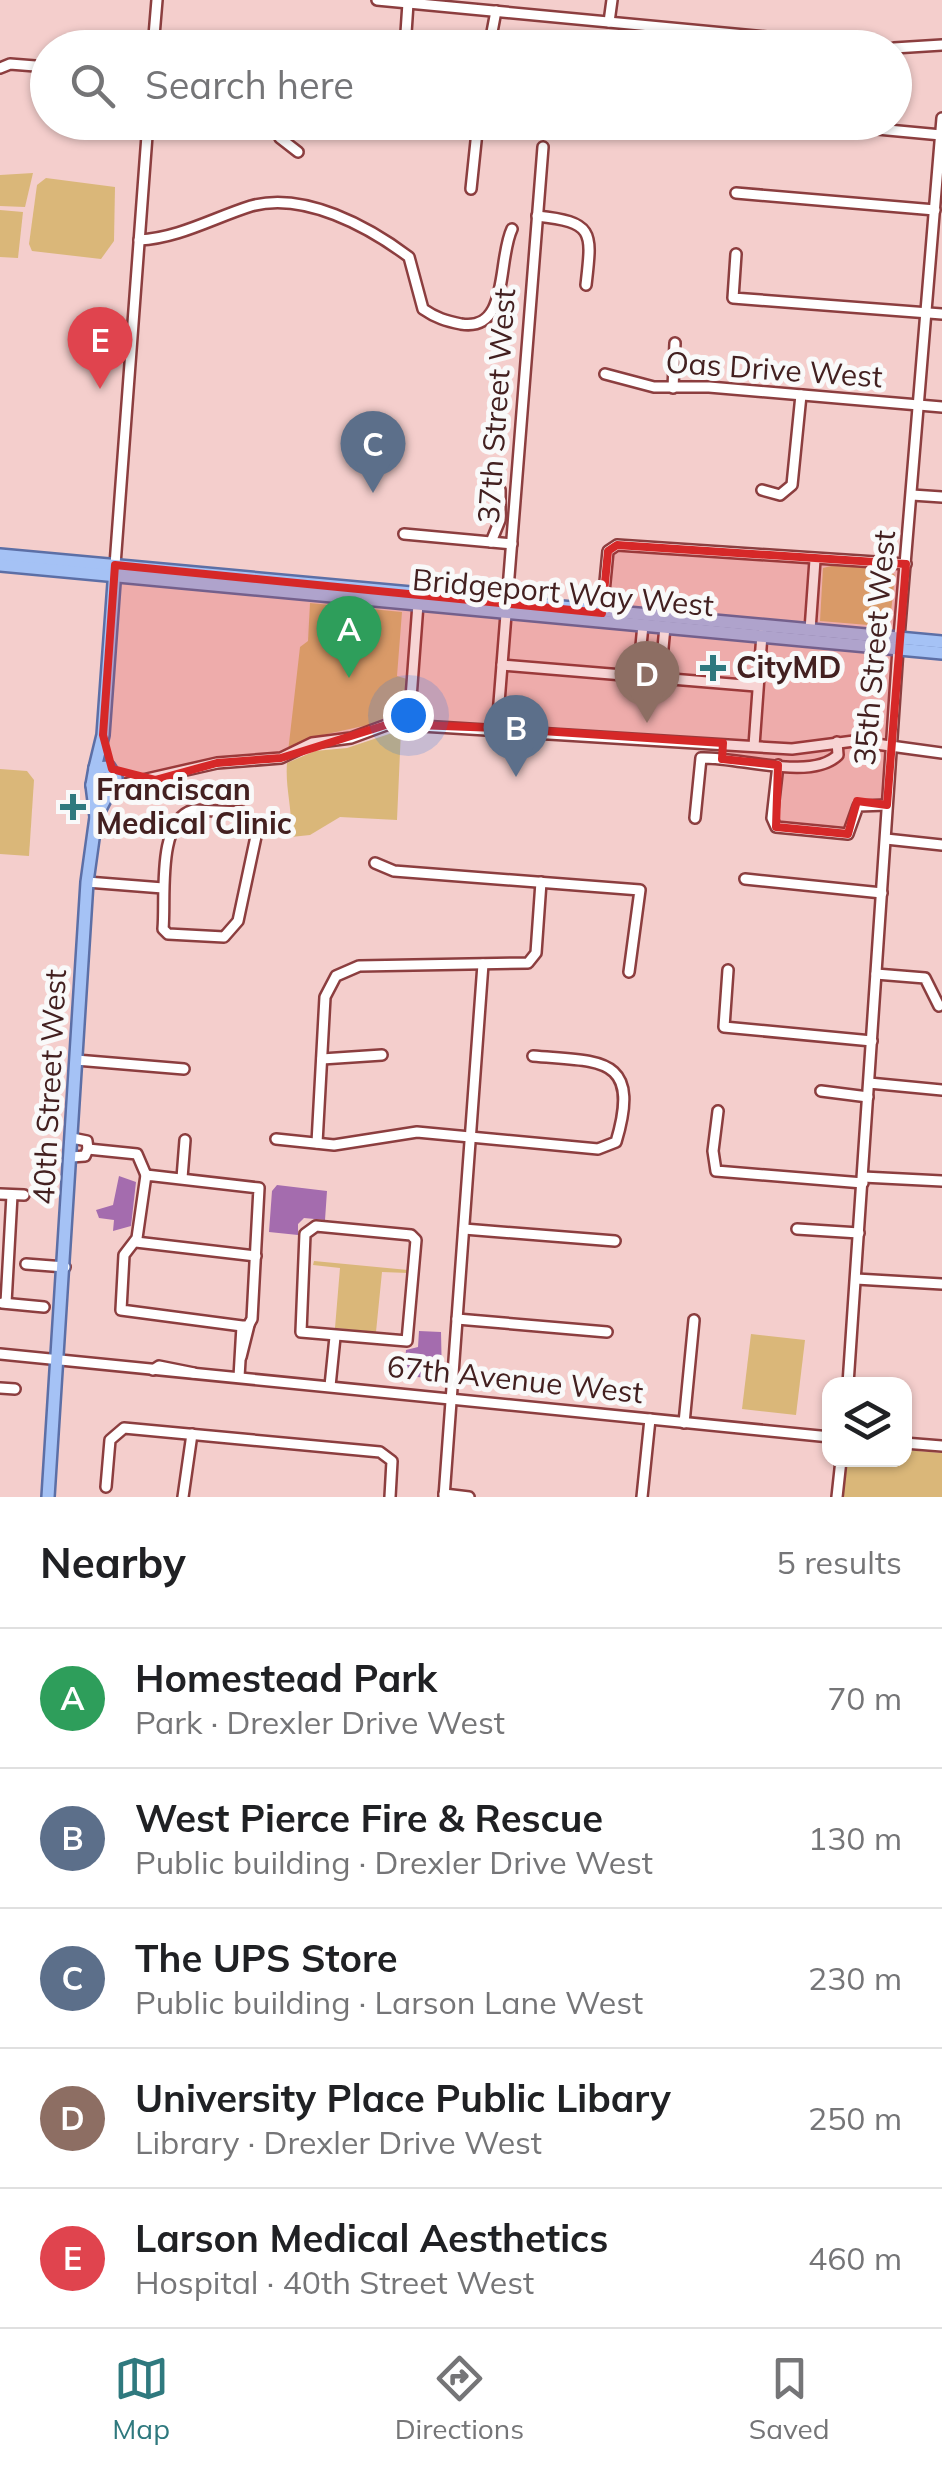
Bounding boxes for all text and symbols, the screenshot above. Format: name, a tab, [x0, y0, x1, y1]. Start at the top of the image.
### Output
search box	[30, 30, 912, 140]
icon: search	[65, 58, 120, 113]
text: Search here	[145, 61, 354, 109]
street label: 37th Street West	[469, 287, 523, 525]
pin: E	[68, 306, 132, 389]
street label: Oas Drive West	[664, 342, 884, 396]
pin: C	[340, 410, 406, 493]
street label: 35th Street West	[845, 529, 903, 767]
street label: Bridgeport Way West	[411, 560, 715, 624]
pin: A	[316, 596, 382, 678]
pin: D	[614, 640, 680, 723]
place label: CityMD	[736, 648, 841, 686]
marker: CityMD	[700, 655, 726, 681]
your location	[383, 690, 434, 741]
pin: B	[484, 694, 548, 777]
place label: Franciscan Medical Clinic	[96, 770, 292, 842]
marker: Franciscan Medical Clinic	[60, 794, 86, 820]
street label: 40th Street West	[24, 968, 74, 1206]
street label: 67th Avenue West	[385, 1347, 645, 1411]
map controls	[822, 1377, 912, 1467]
button: layers	[822, 1377, 912, 1467]
text: Nearby	[40, 1536, 186, 1589]
text: 5 results	[777, 1542, 902, 1582]
text: Homestead Park	[135, 1654, 437, 1702]
text: A	[60, 1678, 85, 1718]
text: 70 m	[827, 1678, 902, 1718]
text: Park · Drexler Drive West	[135, 1702, 505, 1742]
text: West Pierce Fire & Rescue	[135, 1794, 603, 1842]
text: B	[61, 1818, 84, 1858]
text: 130 m	[808, 1818, 902, 1858]
text: Public building · Drexler Drive West	[135, 1842, 653, 1882]
text: The UPS Store	[135, 1934, 398, 1982]
text: C	[62, 1958, 83, 1998]
text: 230 m	[808, 1958, 902, 1998]
text: Public building · Larson Lane West	[135, 1982, 643, 2022]
text: University Place Public Libary	[135, 2074, 671, 2122]
text: D	[60, 2098, 85, 2138]
text: 250 m	[808, 2098, 902, 2138]
text: Library · Drexler Drive West	[135, 2122, 542, 2162]
text: Larson Medical Aesthetics	[135, 2214, 608, 2262]
text: E	[63, 2238, 82, 2278]
text: 460 m	[808, 2238, 902, 2278]
text: Hospital · 40th Street West	[135, 2262, 534, 2302]
tab: Map	[112, 2351, 170, 2446]
tab: Directions	[395, 2351, 524, 2446]
tab: Saved	[749, 2351, 830, 2446]

